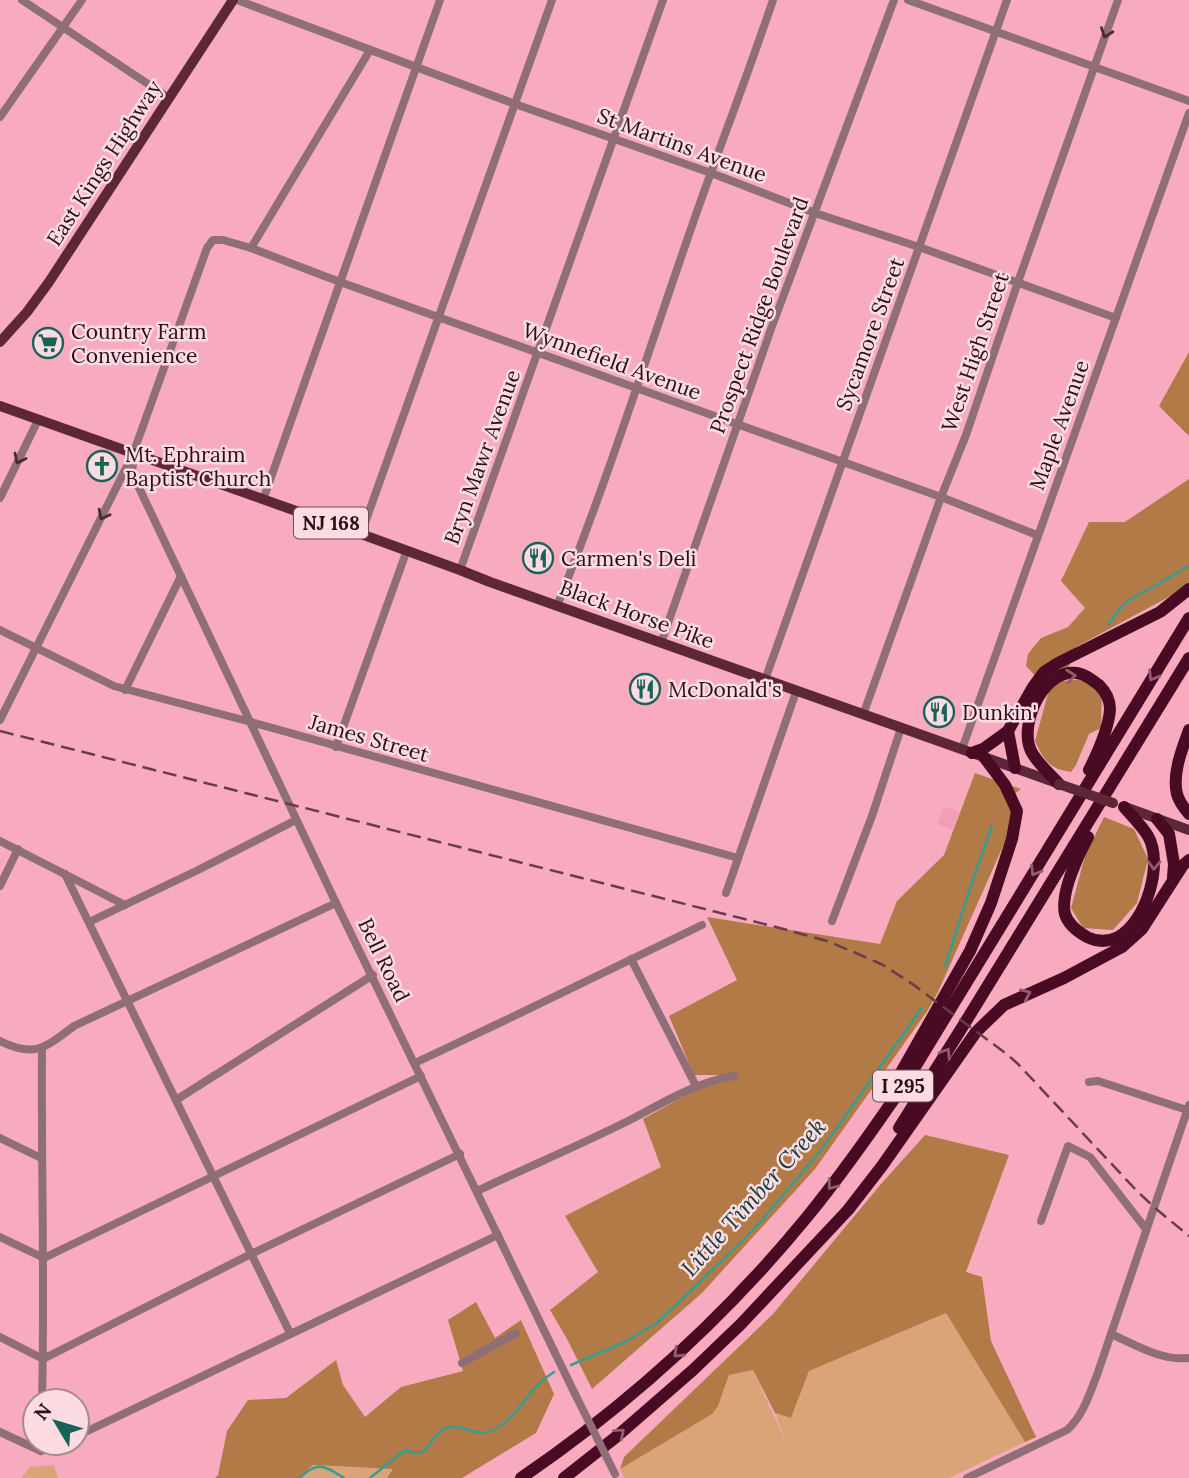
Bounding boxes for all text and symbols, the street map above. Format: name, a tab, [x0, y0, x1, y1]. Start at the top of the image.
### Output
one-way arrow	[1101, 27, 1115, 39]
street label: East Kings Highway	[40, 75, 168, 251]
street label: St Martins Avenue	[594, 102, 770, 188]
street label: Prospect Ridge Boulevard	[704, 193, 814, 437]
street label: Sycamore Street	[830, 253, 911, 414]
street label: West High Street	[935, 268, 1015, 435]
street label: Wynnefield Avenue	[519, 316, 705, 406]
place label: Country Farm Convenience	[71, 318, 207, 369]
supermarket icon: Country Farm Convenience	[31, 326, 65, 360]
street label: Maple Avenue	[1023, 356, 1095, 494]
street label: Bryn Mawr Avenue	[438, 366, 526, 548]
place label: Mt. Ephraim Baptist Church	[125, 441, 271, 492]
church icon: Mt. Ephraim Baptist Church	[85, 449, 119, 483]
one-way arrow	[14, 452, 28, 464]
one-way arrow	[97, 508, 111, 520]
road number: NJ 168	[294, 508, 368, 538]
restaurant icon: Carmen's Deli	[521, 541, 555, 575]
place label: Carmen's Deli	[561, 545, 697, 572]
street label: Black Horse Pike	[556, 574, 718, 654]
one-way arrow	[1065, 668, 1077, 683]
one-way arrow	[1148, 669, 1161, 682]
restaurant icon: McDonald's	[628, 672, 662, 706]
place label: McDonald's	[668, 676, 782, 703]
restaurant icon: Dunkin'	[922, 695, 956, 729]
place label: Dunkin'	[962, 699, 1037, 726]
street label: James Street	[305, 708, 433, 768]
one-way arrow	[1146, 861, 1162, 871]
one-way arrow	[1030, 863, 1043, 876]
street label: Bell Road	[352, 914, 416, 1006]
one-way arrow	[1019, 988, 1031, 1002]
one-way arrow	[938, 1047, 951, 1060]
road number: I 295	[873, 1070, 933, 1102]
water label: Little Timber Creek	[674, 1112, 832, 1282]
one-way arrow	[827, 1178, 840, 1190]
one-way arrow	[673, 1344, 686, 1357]
north arrow	[21, 1387, 91, 1457]
text: N	[29, 1398, 57, 1425]
one-way arrow	[612, 1429, 625, 1441]

